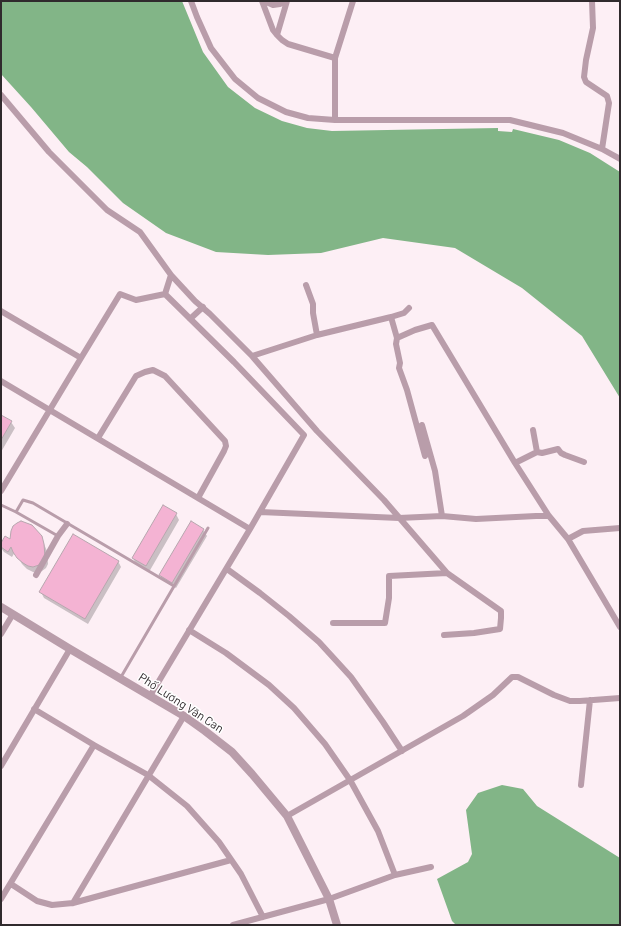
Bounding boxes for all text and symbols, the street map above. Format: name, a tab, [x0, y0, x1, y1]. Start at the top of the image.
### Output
street label: Phố Lương Văn Can	[136, 670, 226, 736]

